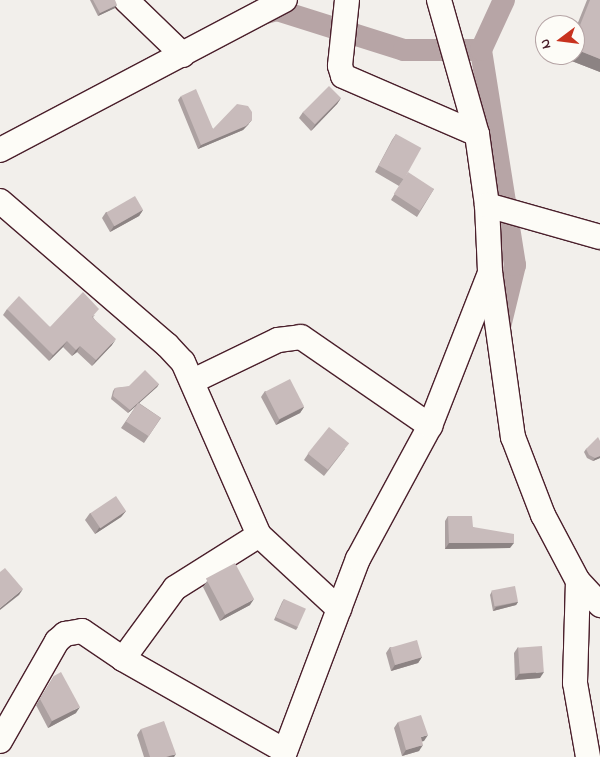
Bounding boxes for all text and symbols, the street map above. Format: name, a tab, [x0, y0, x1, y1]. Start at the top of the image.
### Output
north arrow	[535, 15, 585, 65]
text: N	[535, 36, 557, 51]

